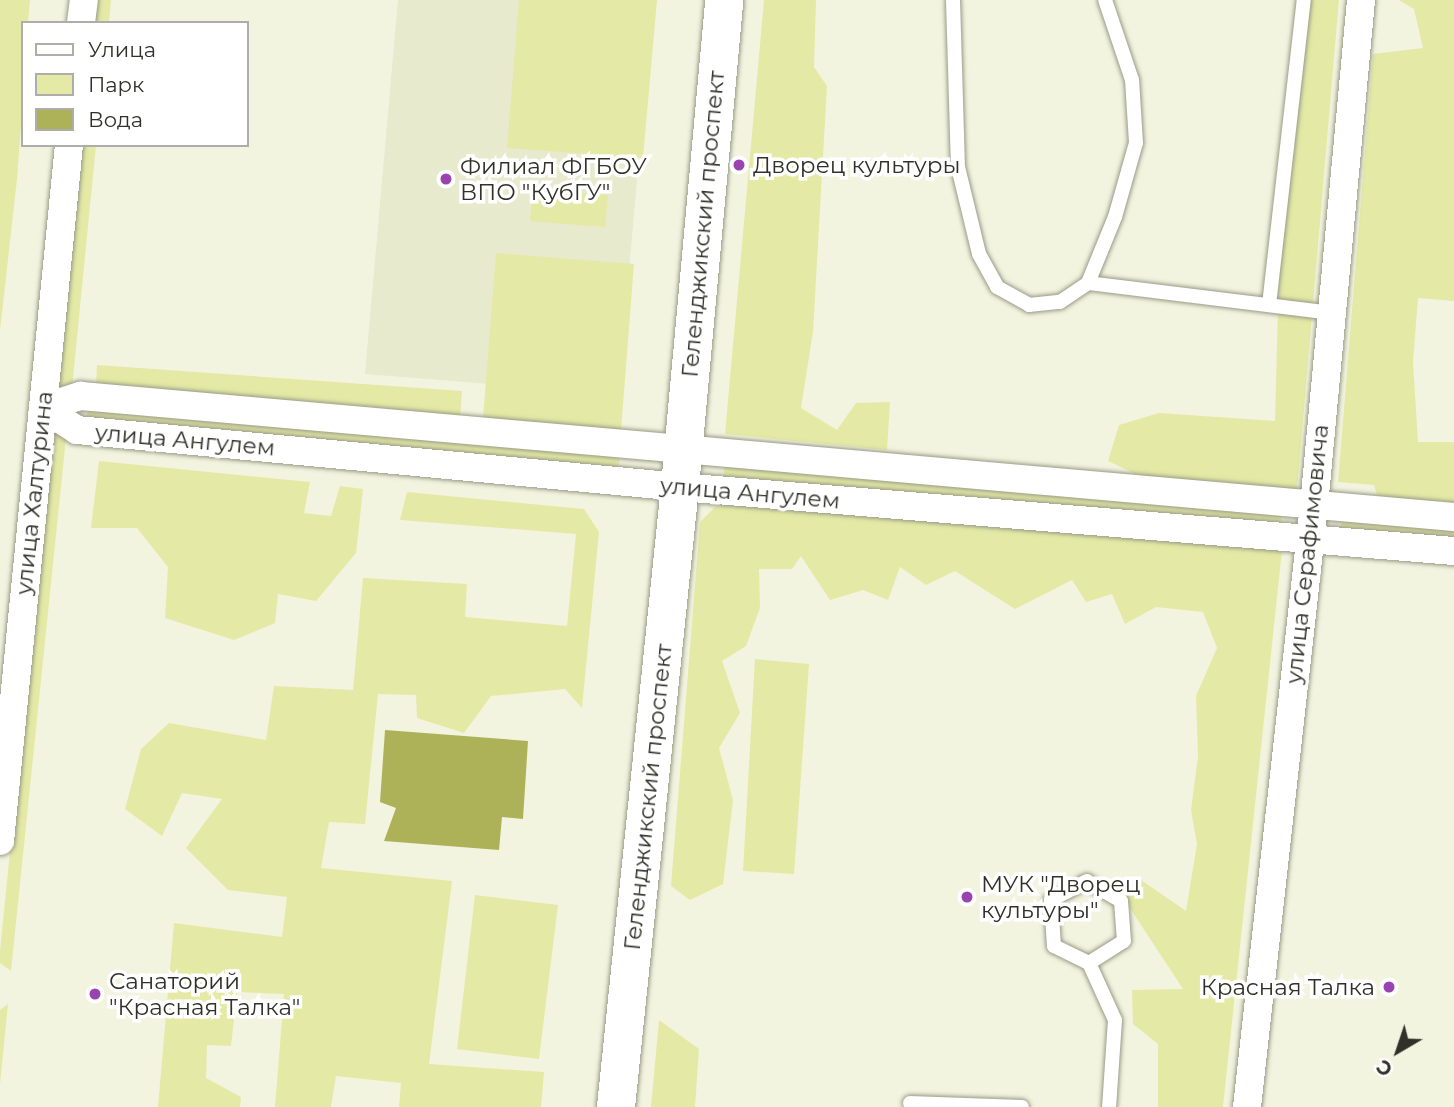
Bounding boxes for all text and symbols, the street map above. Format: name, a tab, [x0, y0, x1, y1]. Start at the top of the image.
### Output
legend	[21, 21, 248, 147]
text: Улица	[88, 37, 156, 62]
street label: Геленджикский проспект	[676, 69, 730, 379]
text: Парк	[88, 72, 144, 97]
text: Вода	[88, 107, 143, 132]
place label: Дворец культуры	[753, 151, 961, 179]
place label: Филиал ФГБОУ ВПО "КубГУ"	[460, 152, 647, 206]
marker: Дворец культуры	[731, 157, 747, 173]
marker: Филиал ФГБОУ ВПО "КубГУ"	[438, 171, 454, 187]
street label: улица Халтурина	[10, 390, 58, 596]
street label: улица Ангулем	[94, 418, 276, 462]
street label: улица Серафимовича	[1280, 423, 1334, 685]
street label: улица Ангулем	[659, 471, 841, 515]
street label: Геленджикский проспект	[618, 642, 678, 952]
place label: МУК "Дворец культуры"	[981, 870, 1140, 924]
marker: МУК "Дворец культуры"	[959, 889, 975, 905]
place label: Санаторий "Красная Талка"	[109, 967, 300, 1021]
place label: Красная Талка	[1201, 973, 1375, 1001]
marker: Красная Талка	[1381, 979, 1397, 995]
marker: Санаторий "Красная Талка"	[87, 986, 103, 1002]
north arrow	[1363, 1016, 1433, 1086]
text: С	[1372, 1054, 1397, 1081]

